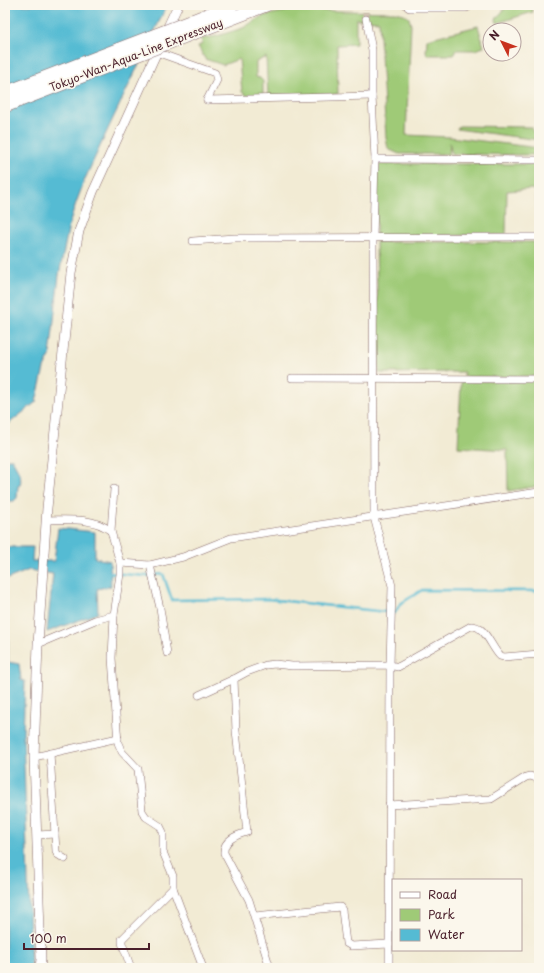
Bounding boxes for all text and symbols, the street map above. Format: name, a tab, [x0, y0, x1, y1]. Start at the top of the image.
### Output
street label: Tokyo-Wan-Aqua-Line Expressway	[47, 14, 225, 96]
north arrow	[482, 22, 522, 62]
text: N	[485, 26, 504, 44]
legend	[392, 879, 522, 951]
text: Road	[428, 885, 457, 903]
text: Park	[428, 905, 455, 923]
scale bar	[24, 925, 149, 951]
text: Water	[428, 925, 465, 943]
text: 100 m	[30, 929, 67, 947]

